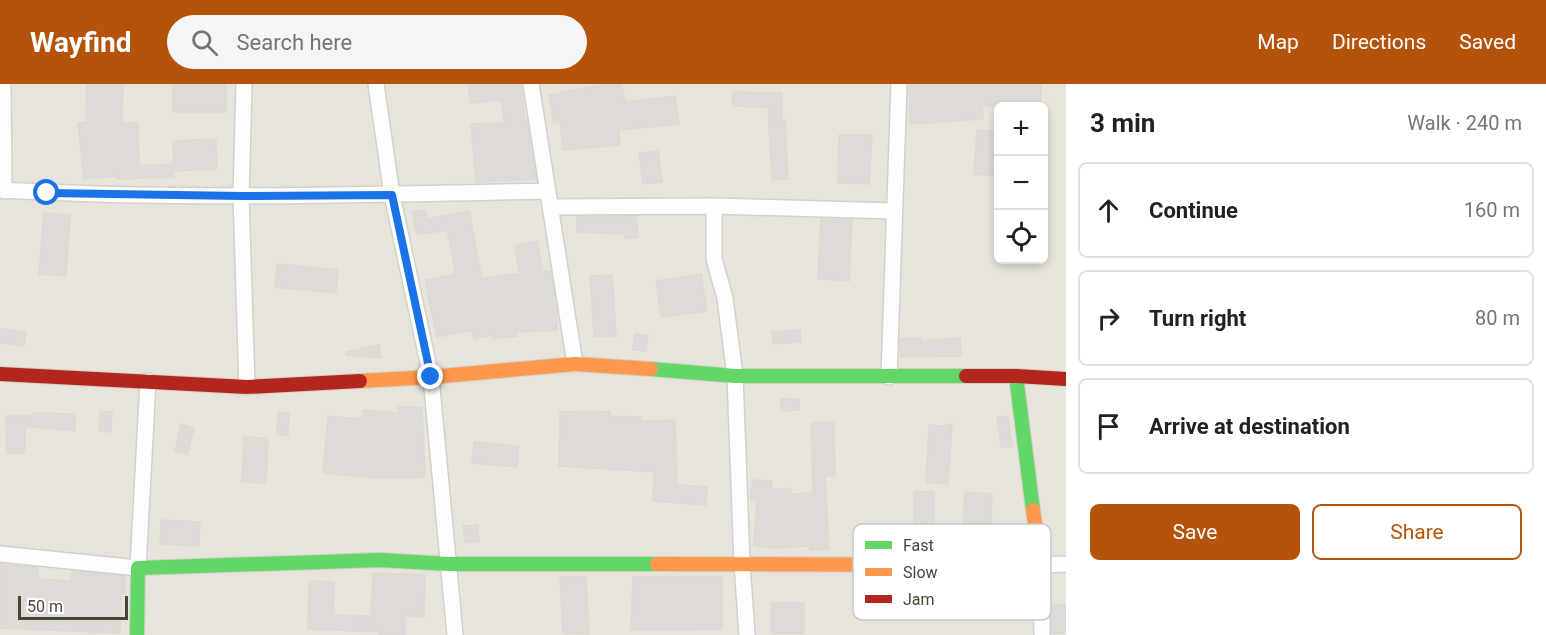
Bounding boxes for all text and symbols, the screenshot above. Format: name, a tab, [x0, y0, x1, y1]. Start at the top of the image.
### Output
search box	[167, 15, 587, 69]
text: Wayfind	[30, 26, 131, 59]
icon: search	[188, 26, 221, 59]
text: Search here	[236, 30, 352, 55]
text: Map	[1257, 30, 1299, 54]
text: Directions	[1332, 30, 1426, 54]
text: Saved	[1459, 30, 1516, 54]
map controls	[994, 102, 1048, 264]
button: +	[994, 102, 1048, 156]
text: 3 min	[1090, 108, 1155, 138]
text: Walk · 240 m	[1407, 111, 1522, 135]
button: −	[994, 156, 1048, 210]
route start	[33, 179, 59, 205]
icon: ahead	[1092, 194, 1125, 227]
text: Continue	[1149, 198, 1238, 223]
text: 160 m	[1464, 198, 1520, 222]
button: locate	[994, 210, 1048, 264]
icon: right	[1092, 302, 1125, 335]
text: Turn right	[1149, 306, 1246, 331]
text: 80 m	[1475, 306, 1520, 330]
route end	[417, 363, 443, 389]
icon: arrive	[1092, 410, 1125, 443]
text: Arrive at destination	[1149, 414, 1350, 439]
button: Save	[1090, 504, 1300, 560]
button: Share	[1312, 504, 1522, 560]
legend	[853, 524, 1051, 620]
text: Fast	[903, 536, 934, 555]
text: Slow	[903, 563, 938, 582]
text: Jam	[903, 590, 935, 609]
scale bar	[18, 593, 128, 620]
text: 50 m	[27, 597, 63, 616]

